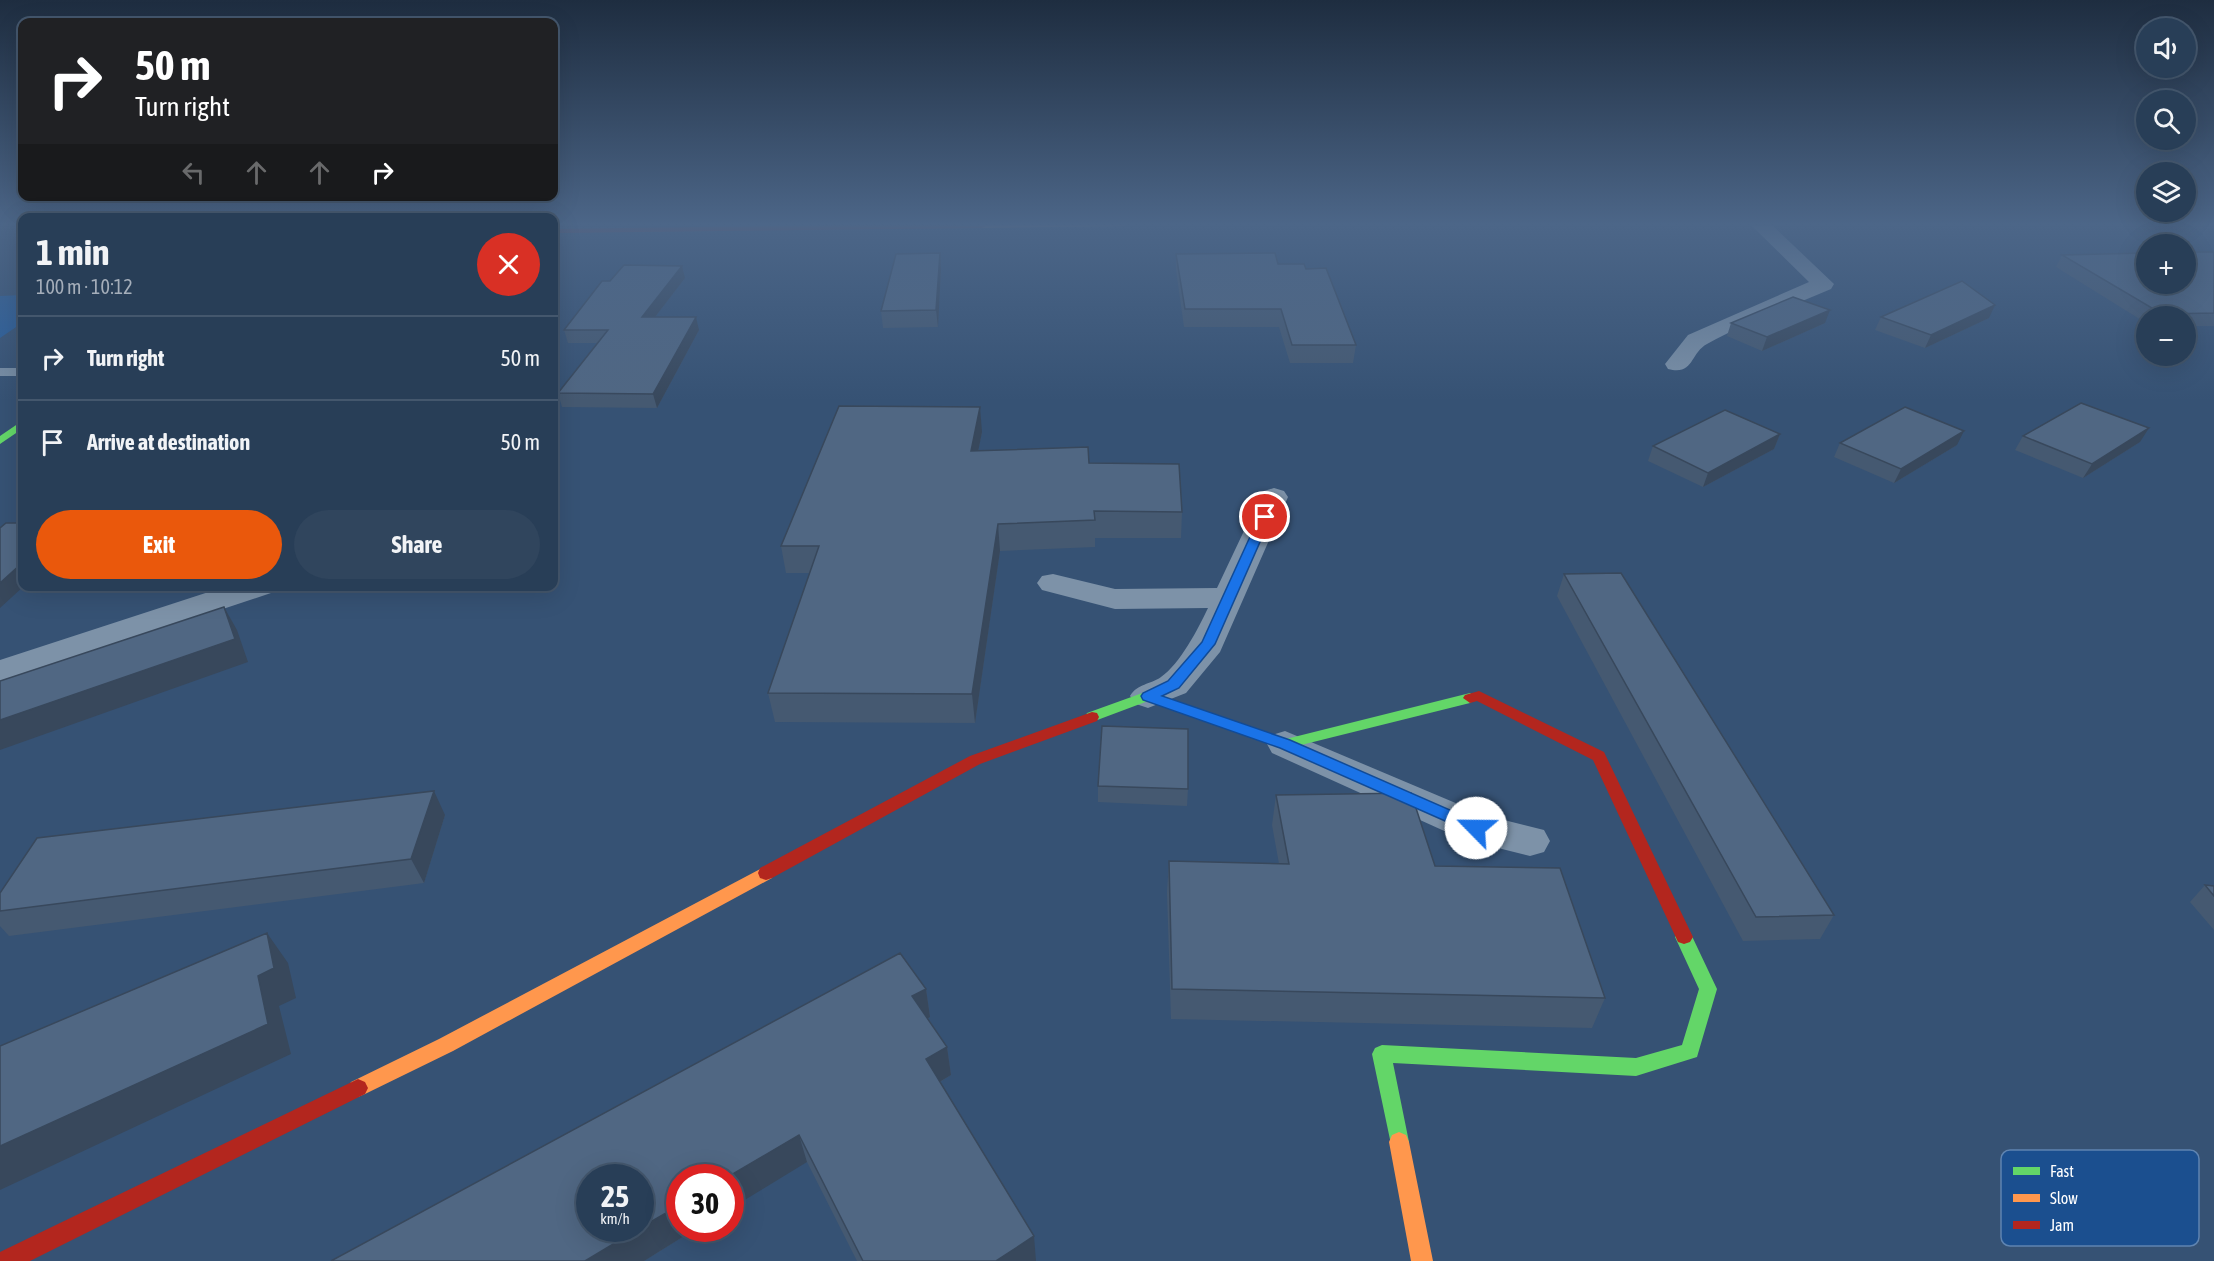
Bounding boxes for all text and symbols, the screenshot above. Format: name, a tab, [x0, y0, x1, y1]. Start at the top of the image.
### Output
map controls	[2136, 18, 2196, 366]
button: sound	[2136, 18, 2196, 78]
text: 50 m	[135, 41, 210, 89]
icon: right	[36, 42, 114, 120]
button: search	[2136, 90, 2196, 150]
text: Turn right	[135, 91, 230, 122]
icon: left	[177, 156, 210, 189]
icon: ahead	[240, 156, 273, 189]
icon: ahead	[303, 156, 336, 189]
icon: right	[366, 156, 399, 189]
button: layers	[2136, 162, 2196, 222]
text: 1 min	[36, 231, 110, 273]
button: close	[477, 233, 540, 296]
button: +	[2136, 234, 2196, 294]
text: 100 m · 10:12	[36, 275, 133, 298]
button: −	[2136, 306, 2196, 366]
icon: right	[36, 342, 69, 375]
text: Turn right	[87, 345, 164, 371]
text: 50 m	[500, 345, 540, 371]
icon: arrive	[36, 426, 69, 459]
text: Arrive at destination	[87, 429, 250, 455]
text: 50 m	[500, 429, 540, 455]
pin	[1239, 491, 1290, 542]
icon: arrive	[1248, 500, 1281, 533]
button: Exit	[36, 510, 282, 579]
button: Share	[294, 510, 540, 579]
position arrow	[1444, 796, 1508, 860]
legend	[2001, 1150, 2199, 1246]
text: Fast	[2050, 1162, 2074, 1180]
speed limit sign: 30	[666, 1164, 744, 1242]
text: 25	[601, 1179, 629, 1213]
text: Slow	[2050, 1189, 2078, 1207]
text: km/h	[600, 1210, 630, 1227]
text: Jam	[2050, 1216, 2074, 1234]

